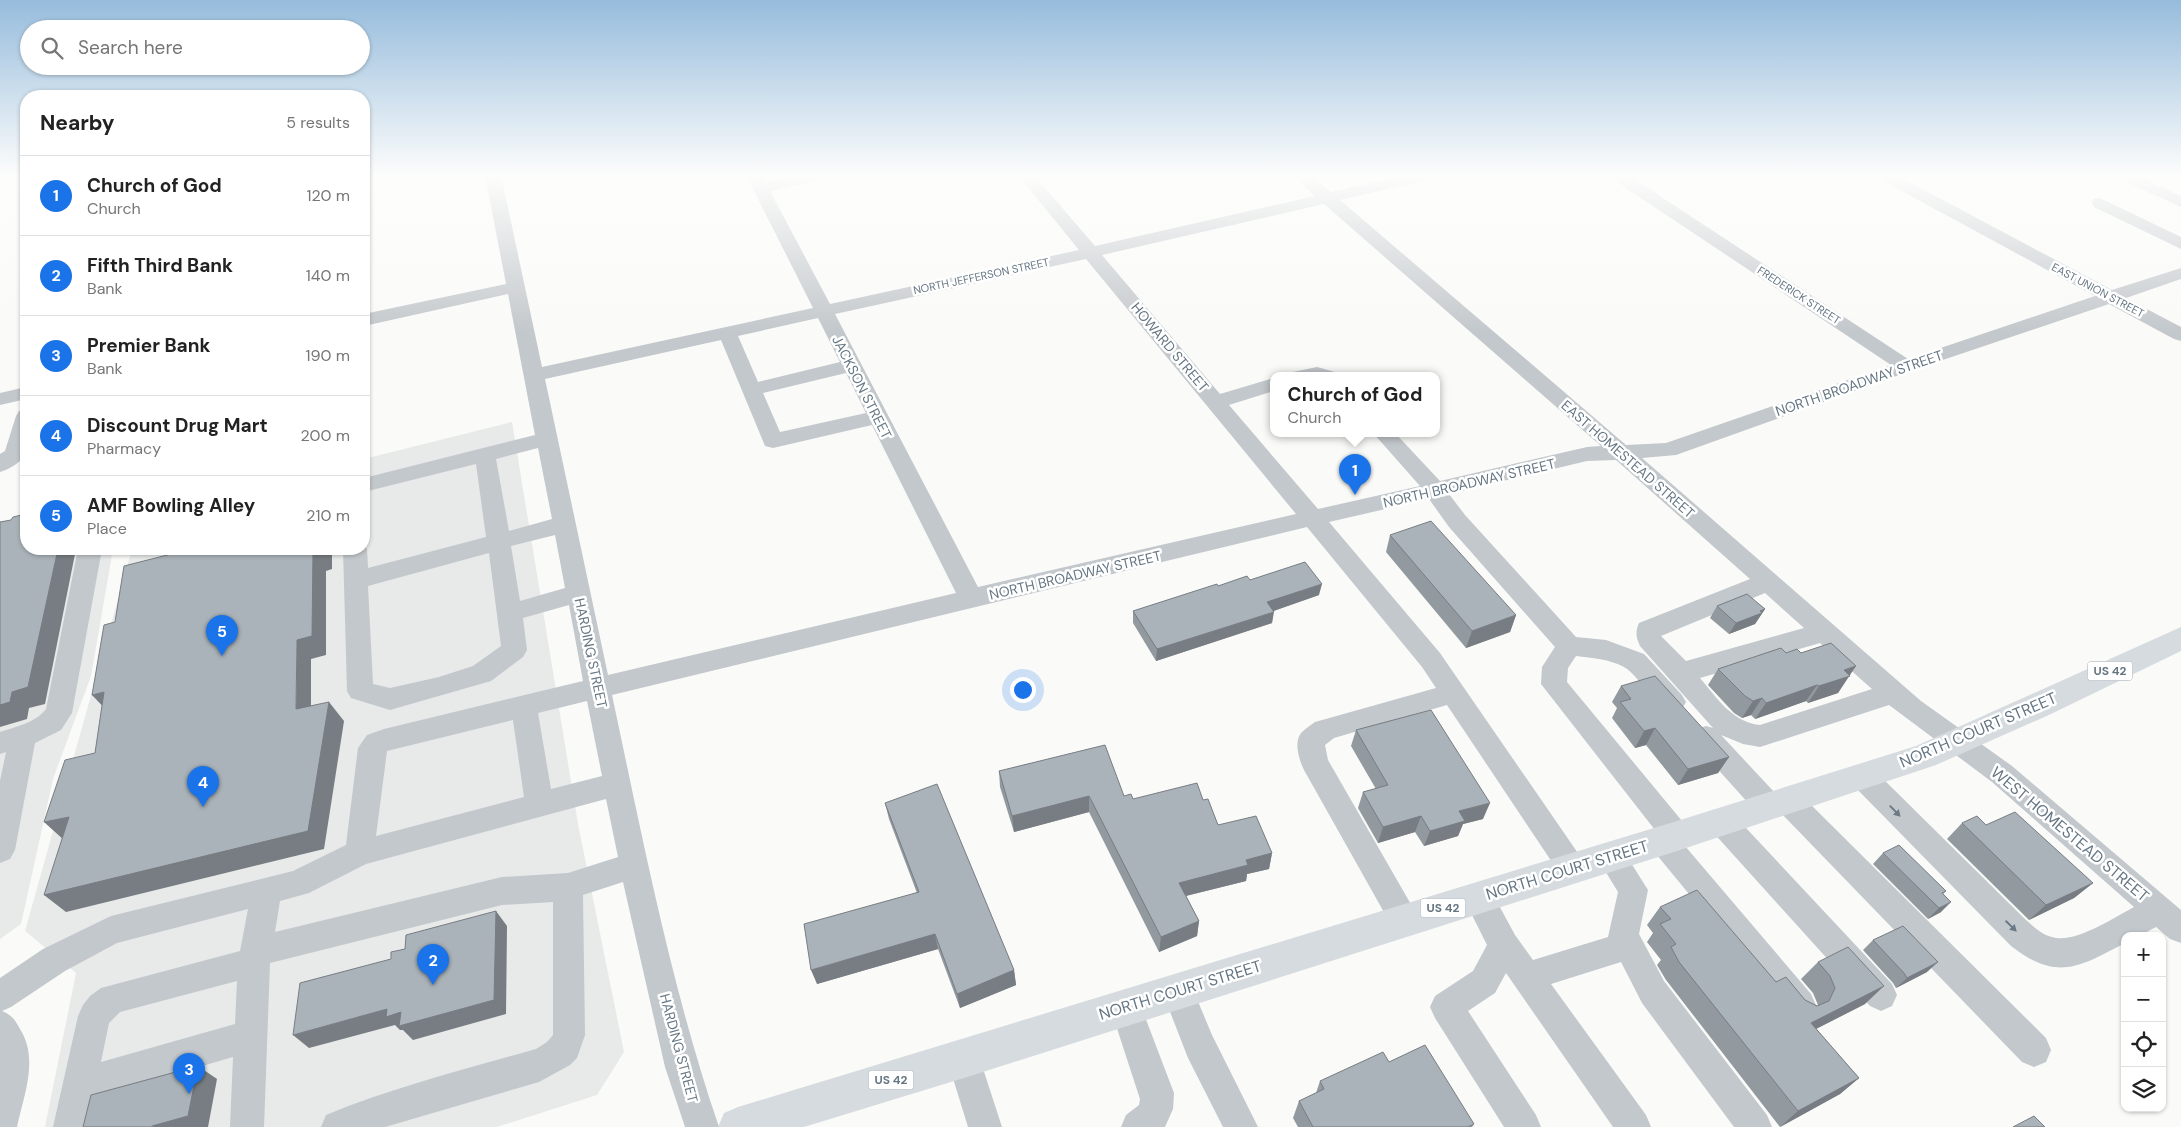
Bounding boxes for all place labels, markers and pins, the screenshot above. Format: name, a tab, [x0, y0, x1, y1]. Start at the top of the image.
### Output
pin: 1	[1339, 454, 1371, 495]
pin: 5	[206, 615, 238, 656]
pin: 4	[187, 766, 219, 807]
pin: 2	[417, 944, 449, 985]
pin: 3	[173, 1053, 205, 1094]

